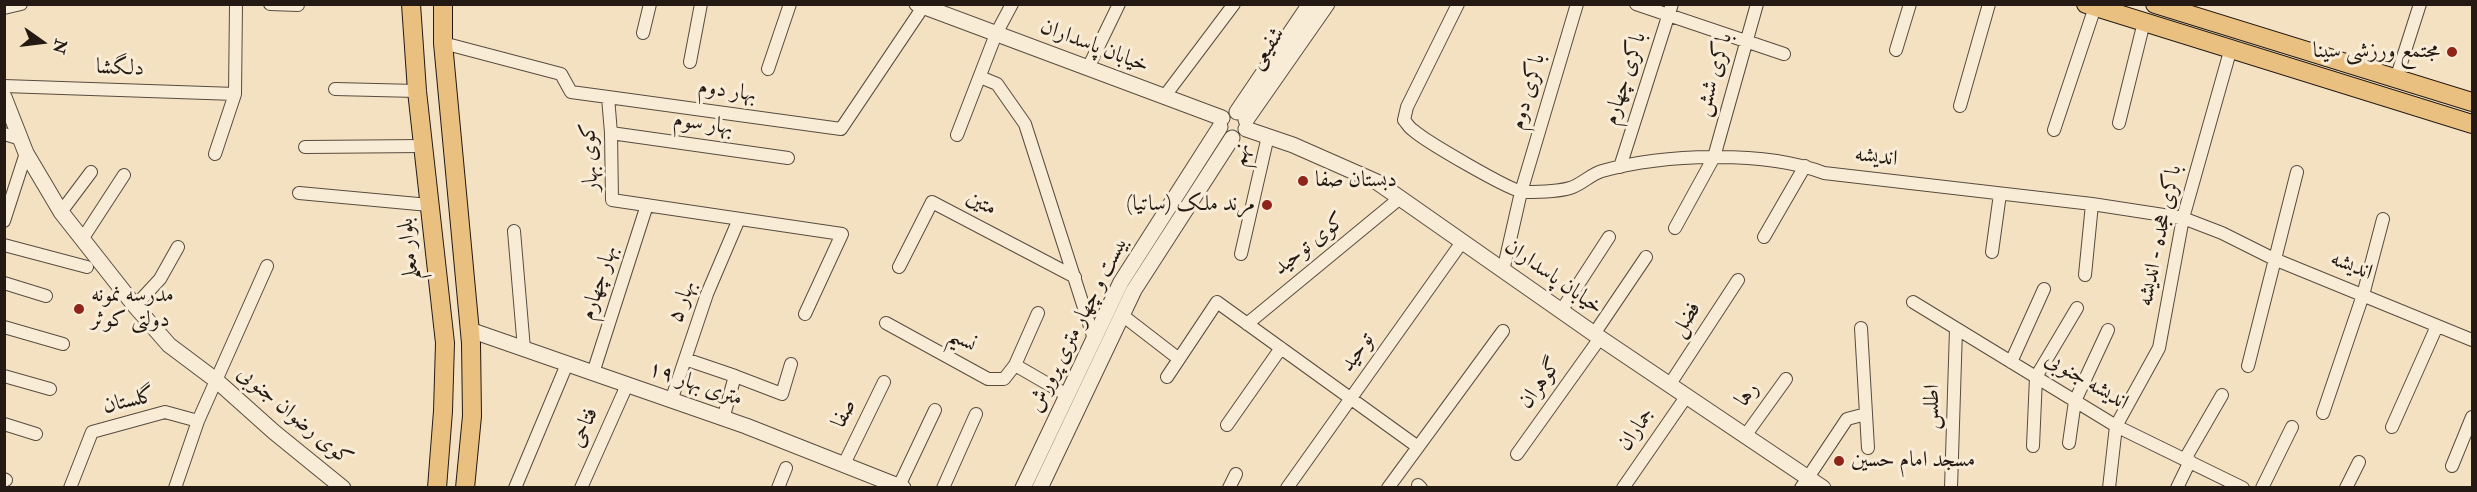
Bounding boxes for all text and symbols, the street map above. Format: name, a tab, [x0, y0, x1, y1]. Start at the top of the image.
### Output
north arrow	[12, 12, 72, 72]
street label: خیابان پاسداران	[1036, 14, 1152, 80]
street label: شفیعی	[1244, 23, 1292, 75]
street label: باکری چهارم	[1599, 29, 1653, 129]
street label: باکری شش	[1691, 30, 1739, 120]
text: N	[48, 37, 71, 56]
place label: مجتمع ورزشی سینا	[2313, 39, 2440, 65]
marker: مجتمع ورزشی سینا	[2445, 45, 2459, 59]
street label: باکری دوم	[1506, 51, 1552, 133]
street label: دلگشا	[95, 55, 145, 83]
street label: بهار دوم	[696, 75, 758, 109]
street label: بهار سوم	[671, 108, 735, 142]
street label: کوی بهار	[576, 122, 606, 192]
street label: نهم	[1227, 141, 1257, 169]
street label: اندیشه	[1853, 142, 1899, 174]
street label: باکری هجده - اندیشه	[2133, 163, 2189, 309]
place label: دبستان صفا	[1315, 168, 1397, 194]
marker: دبستان صفا	[1296, 174, 1310, 188]
street label: متین	[961, 185, 1001, 223]
place label: مرند ملک (ساتیا)	[1126, 192, 1255, 218]
marker: مرند ملک (ساتیا)	[1260, 198, 1274, 212]
street label: کوی توحید	[1268, 208, 1352, 282]
street label: بلوار معلم	[394, 217, 426, 281]
street label: بیست و چهار متری پرورش	[1023, 233, 1135, 417]
street label: خیابان پاسداران	[1499, 234, 1607, 322]
street label: بهار چهارم	[576, 242, 624, 324]
street label: اندیشه	[2326, 247, 2376, 287]
street label: بهار ۵	[663, 277, 703, 327]
place label: مدرسه نمونه دولتی کوثر	[91, 283, 174, 334]
street label: فضل	[1666, 297, 1708, 343]
marker: مدرسه نمونه دولتی کوثر	[72, 302, 86, 316]
street label: نسیم	[943, 323, 981, 359]
street label: توحید	[1335, 328, 1381, 378]
street label: اندیشه جنوبی	[2039, 347, 2133, 417]
street label: گوهران	[1514, 353, 1568, 415]
street label: ۱۹ متری بهار	[644, 357, 746, 413]
street label: کوی رضوان جنوبی	[231, 361, 357, 473]
street label: رها	[1730, 378, 1766, 412]
street label: گلستان	[100, 383, 158, 421]
street label: اطلس	[1919, 384, 1947, 430]
street label: صفا	[827, 395, 863, 433]
street label: جماران	[1613, 403, 1661, 457]
street label: فتاحی	[565, 404, 605, 452]
place label: مسجد امام حسین	[1851, 448, 1975, 474]
marker: مسجد امام حسین	[1832, 454, 1846, 468]

